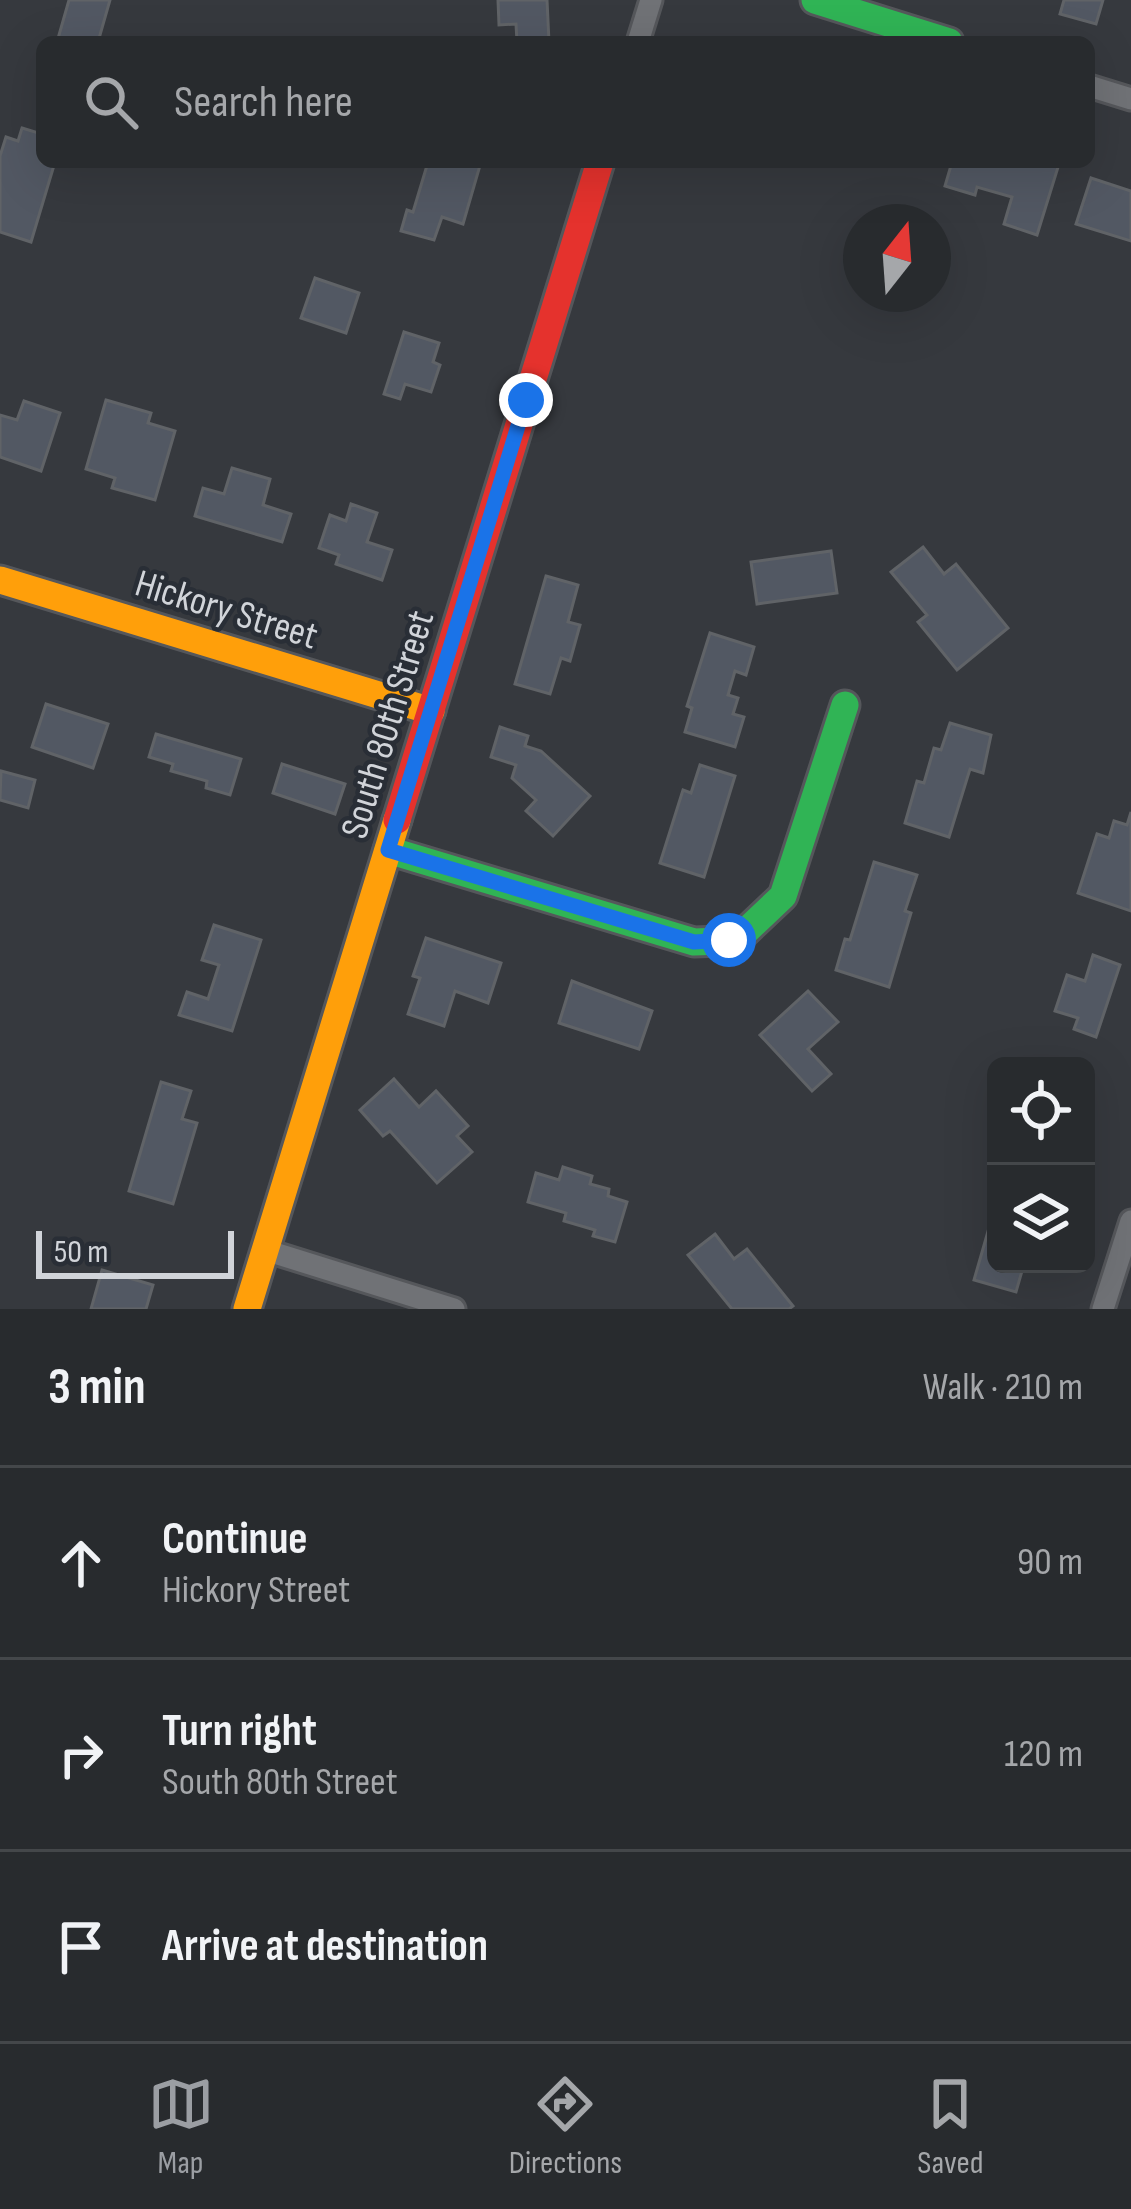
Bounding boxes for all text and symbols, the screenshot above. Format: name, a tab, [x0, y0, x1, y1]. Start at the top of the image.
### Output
search box	[36, 36, 1095, 168]
icon: search	[78, 69, 144, 135]
text: Search here	[174, 75, 353, 130]
north arrow	[843, 204, 951, 312]
route end	[499, 373, 553, 427]
street label: Hickory Street	[129, 560, 323, 660]
street label: South 80th Street	[331, 605, 445, 844]
route start	[702, 913, 756, 967]
map controls	[987, 1057, 1095, 1273]
button: locate	[987, 1057, 1095, 1165]
button: layers	[987, 1165, 1095, 1273]
scale bar	[36, 1225, 234, 1278]
text: 50 m	[54, 1232, 108, 1272]
text: 3 min	[48, 1357, 146, 1418]
text: Walk · 210 m	[923, 1364, 1083, 1411]
text: Continue	[162, 1512, 308, 1567]
icon: ahead	[48, 1530, 114, 1596]
text: 90 m	[1017, 1539, 1083, 1586]
text: Hickory Street	[162, 1567, 350, 1614]
text: Turn right	[162, 1704, 317, 1759]
icon: right	[48, 1722, 114, 1788]
text: 120 m	[1004, 1731, 1083, 1778]
text: South 80th Street	[162, 1759, 398, 1806]
icon: arrive	[48, 1914, 114, 1980]
text: Arrive at destination	[162, 1919, 488, 1974]
tab: Map	[148, 2071, 214, 2183]
tab: Directions	[509, 2071, 622, 2183]
tab: Saved	[917, 2071, 983, 2183]

